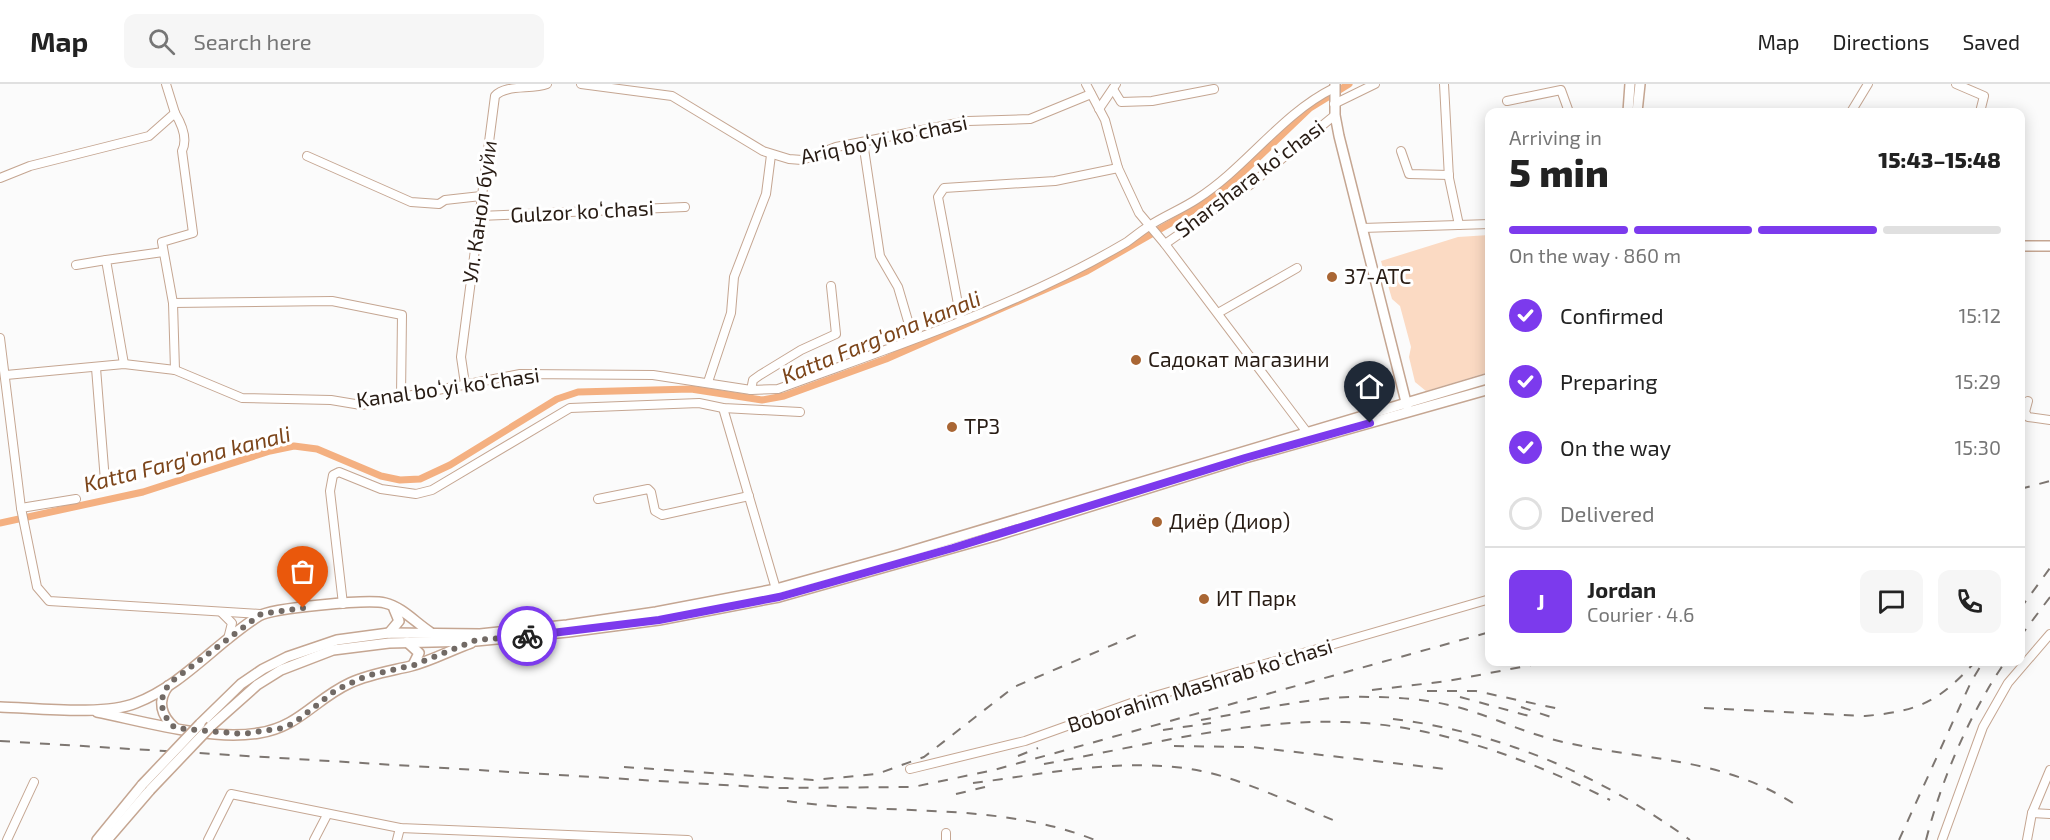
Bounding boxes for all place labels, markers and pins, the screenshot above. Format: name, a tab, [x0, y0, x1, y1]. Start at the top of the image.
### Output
place label: 37-АТС	[1344, 263, 1411, 288]
marker: 37-АТС	[1325, 270, 1339, 284]
place label: Садокат магазини	[1148, 346, 1330, 371]
marker: Садокат магазини	[1129, 353, 1143, 367]
pin	[1344, 361, 1395, 423]
place label: ТРЗ	[964, 413, 1000, 438]
marker: ТРЗ	[945, 420, 959, 434]
place label: Диёр (Диор)	[1169, 508, 1290, 533]
marker: Диёр (Диор)	[1150, 515, 1164, 529]
pin	[277, 546, 328, 608]
place label: ИТ Парк	[1216, 585, 1297, 610]
marker: ИТ Парк	[1197, 592, 1211, 606]

